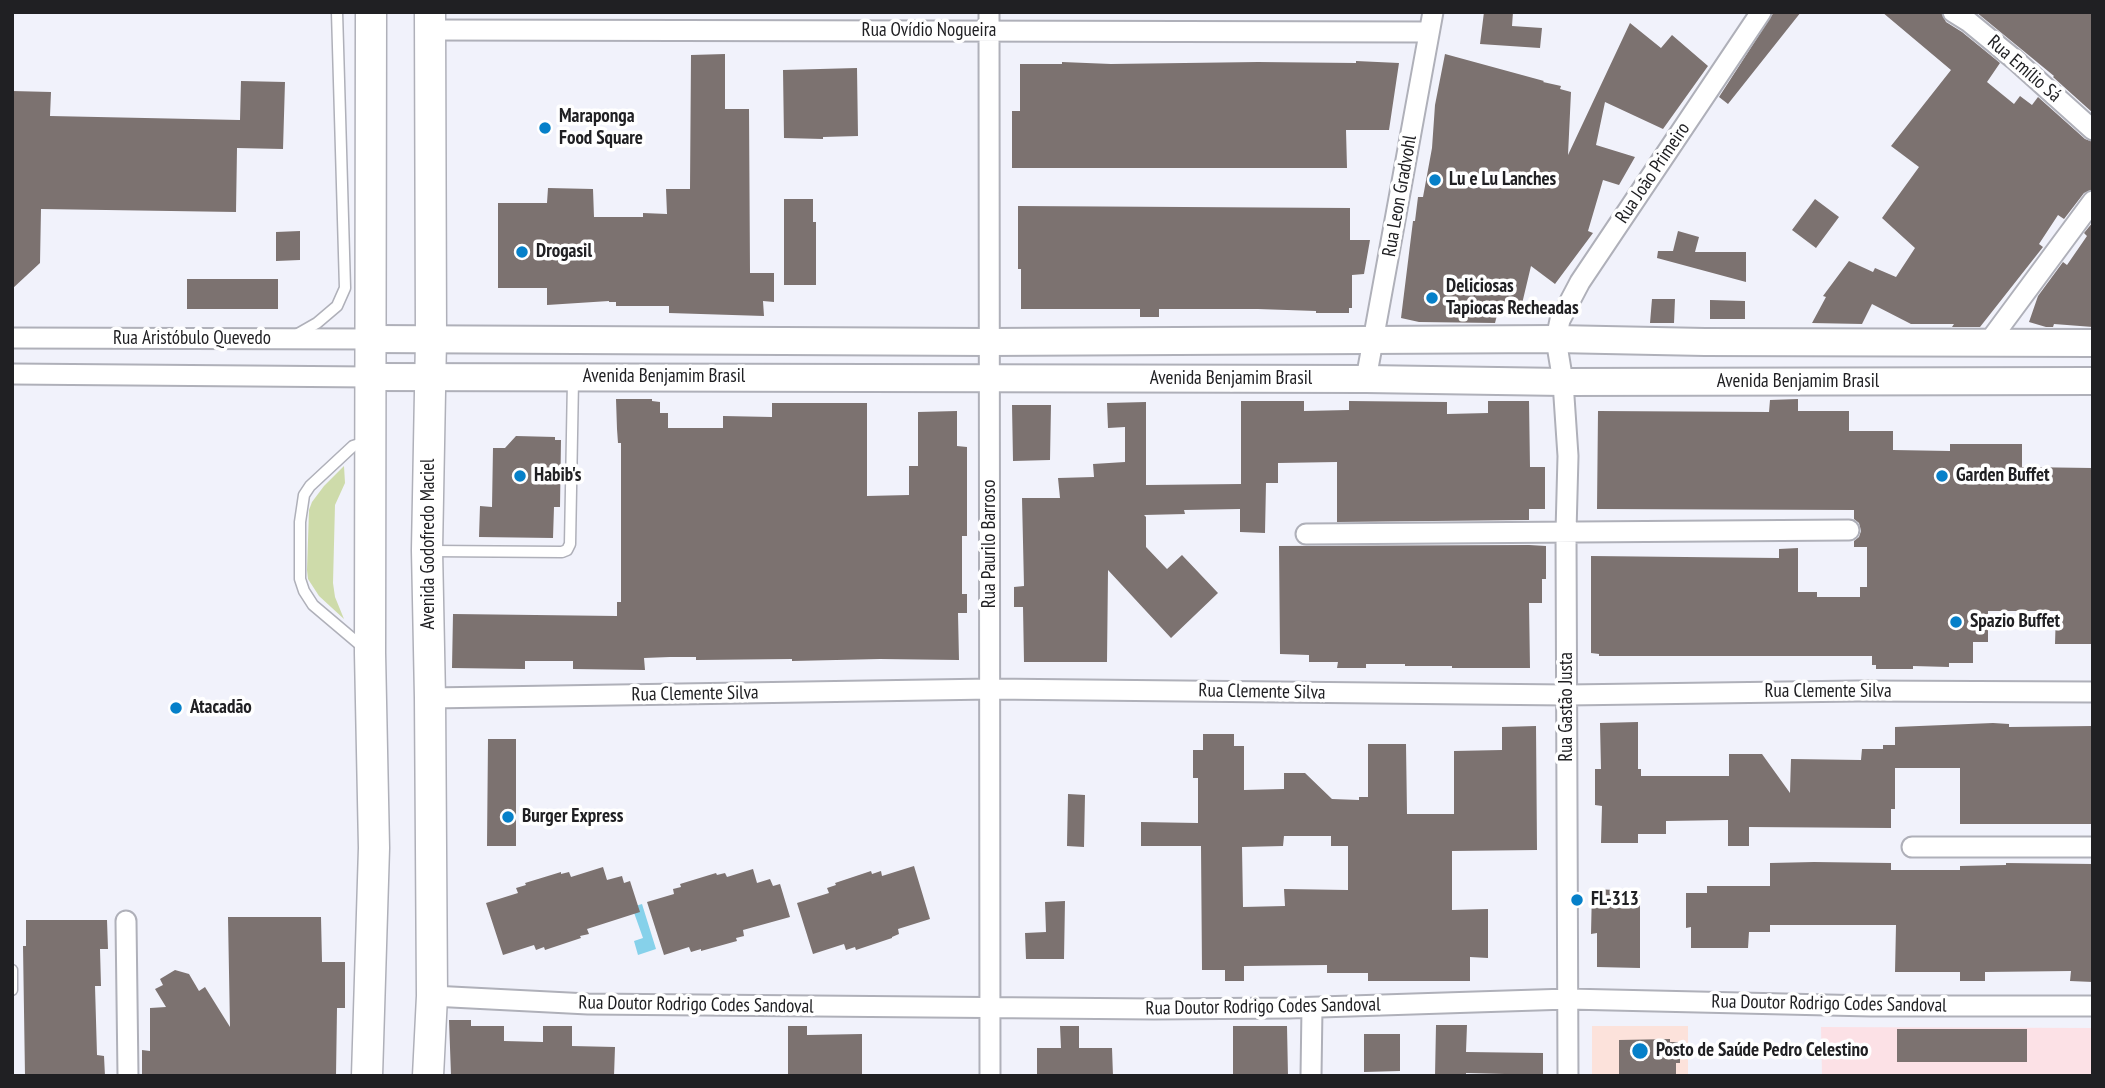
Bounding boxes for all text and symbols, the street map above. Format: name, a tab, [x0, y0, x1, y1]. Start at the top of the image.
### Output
street label: Rua Ovídio Nogueira	[862, 20, 996, 42]
street label: Rua Emílio Sá	[1983, 31, 2065, 107]
place label: Maraponga Food Square	[559, 106, 643, 150]
street label: Rua João Primeiro	[1611, 118, 1695, 228]
marker: Maraponga Food Square	[537, 120, 553, 136]
street label: Rua Leon Gradvohl	[1378, 133, 1422, 259]
place label: Lu e Lu Lanches	[1449, 169, 1556, 191]
marker: Lu e Lu Lanches	[1427, 172, 1443, 188]
place label: Drogasil	[536, 241, 592, 263]
marker: Drogasil	[514, 244, 530, 260]
place label: Deliciosas Tapiocas Recheadas	[1446, 276, 1579, 320]
marker: Deliciosas Tapiocas Recheadas	[1424, 290, 1440, 306]
street label: Rua Aristóbulo Quevedo	[113, 328, 271, 350]
street label: Avenida Benjamim Brasil	[583, 366, 745, 388]
street label: Avenida Benjamim Brasil	[1150, 368, 1312, 390]
street label: Avenida Benjamim Brasil	[1717, 371, 1879, 393]
street label: Avenida Godofredo Maciel	[418, 459, 440, 629]
place label: Habib's	[534, 465, 581, 487]
place label: Garden Buffet	[1956, 465, 2050, 487]
marker: Habib's	[512, 468, 528, 484]
marker: Garden Buffet	[1934, 468, 1950, 484]
street label: Rua Paurilo Barroso	[979, 480, 1001, 608]
place label: Spazio Buffet	[1970, 611, 2060, 633]
marker: Spazio Buffet	[1948, 614, 1964, 630]
street label: Rua Gastão Justa	[1556, 652, 1578, 762]
street label: Rua Clemente Silva	[1198, 679, 1326, 705]
street label: Rua Clemente Silva	[631, 681, 759, 707]
street label: Rua Clemente Silva	[1764, 681, 1892, 703]
place label: Atacadão	[190, 697, 252, 719]
marker: Atacadão	[168, 700, 184, 716]
place label: Burger Express	[522, 806, 623, 828]
marker: Burger Express	[500, 809, 516, 825]
place label: FL-313	[1591, 889, 1639, 911]
marker: FL-313	[1569, 892, 1585, 908]
street label: Rua Doutor Rodrigo Codes Sandoval	[1711, 991, 1947, 1017]
street label: Rua Doutor Rodrigo Codes Sandoval	[578, 992, 814, 1018]
street label: Rua Doutor Rodrigo Codes Sandoval	[1145, 994, 1381, 1020]
place label: Posto de Saúde Pedro Celestino	[1656, 1040, 1869, 1062]
marker: Posto de Saúde Pedro Celestino	[1630, 1041, 1650, 1061]

